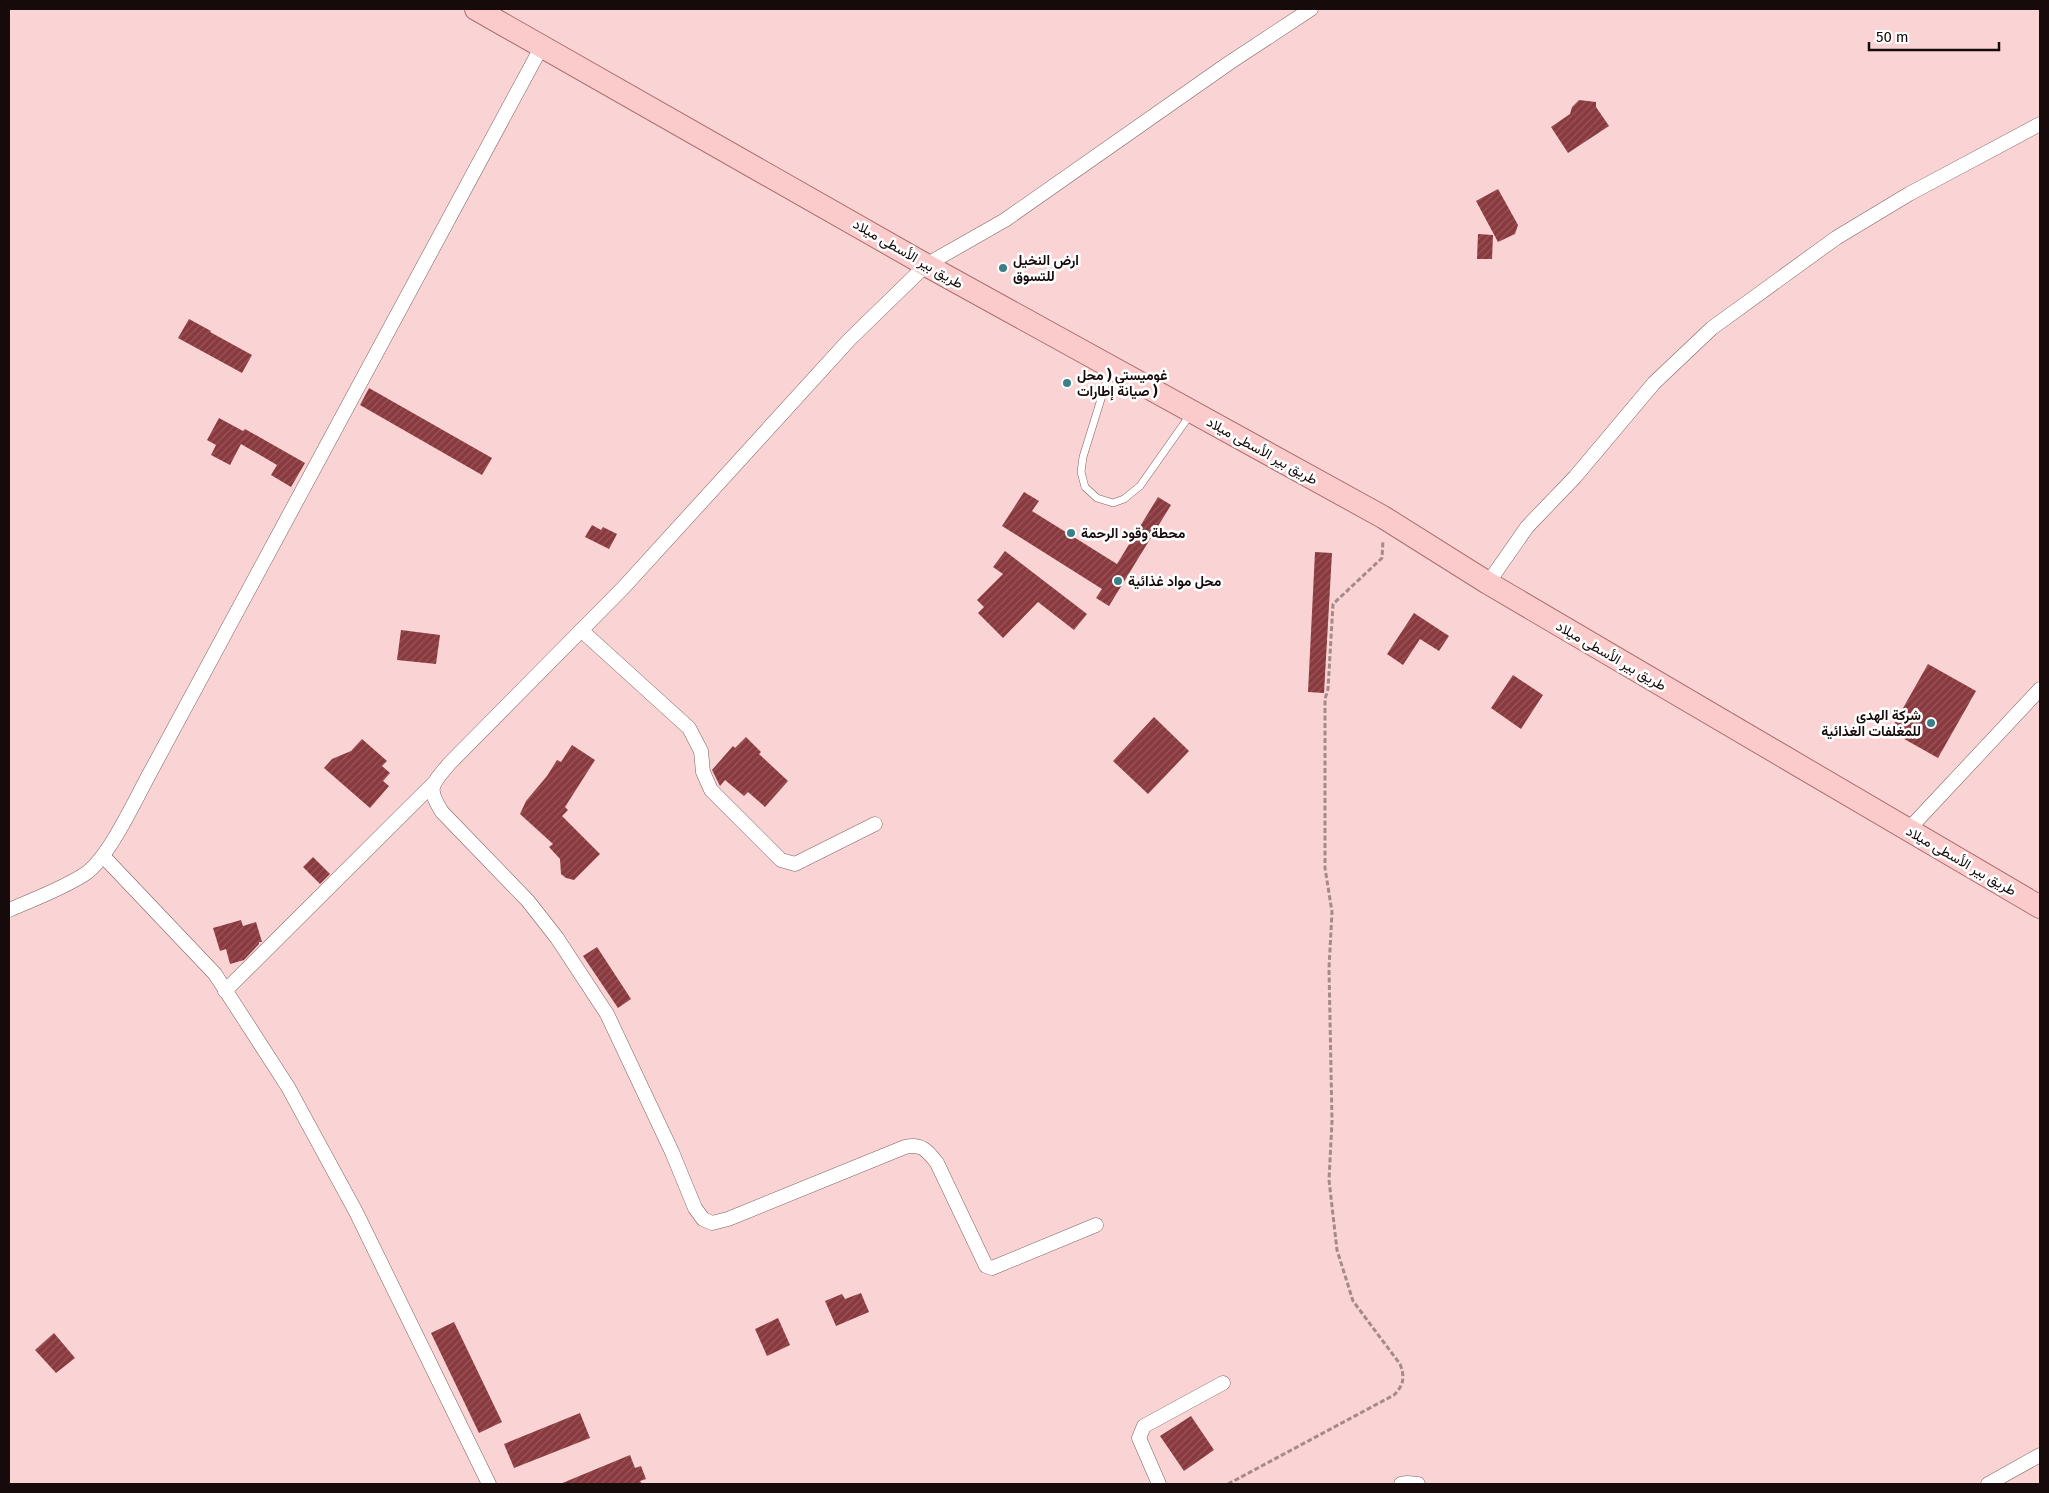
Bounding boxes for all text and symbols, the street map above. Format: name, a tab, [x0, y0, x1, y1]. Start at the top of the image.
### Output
scale bar	[1869, 20, 1999, 52]
text: 50 m	[1876, 28, 1909, 46]
street label: طريق بير الأسطى ميلاد	[850, 216, 966, 292]
place label: ارض النخيل للتسوق	[1013, 252, 1079, 285]
marker: ارض النخيل للتسوق	[997, 262, 1009, 274]
place label: غوميستي ( محل صيانة إطارات )	[1077, 367, 1167, 401]
marker: غوميستي ( محل صيانة إطارات )	[1061, 377, 1073, 389]
street label: طريق بير الأسطى ميلاد	[1203, 413, 1321, 489]
place label: محطة وقود الرحمة	[1081, 525, 1186, 542]
marker: محطة وقود الرحمة	[1065, 527, 1077, 539]
place label: محل مواد غذائية	[1128, 573, 1222, 590]
marker: محل مواد غذائية	[1112, 575, 1124, 587]
street label: طريق بير الأسطى ميلاد	[1553, 618, 1669, 694]
place label: شركة الهدي للمغلفات الغذائية	[1821, 707, 1921, 740]
marker: شركة الهدي للمغلفات الغذائية	[1925, 717, 1937, 729]
street label: طريق بير الأسطى ميلاد	[1903, 823, 2019, 899]

